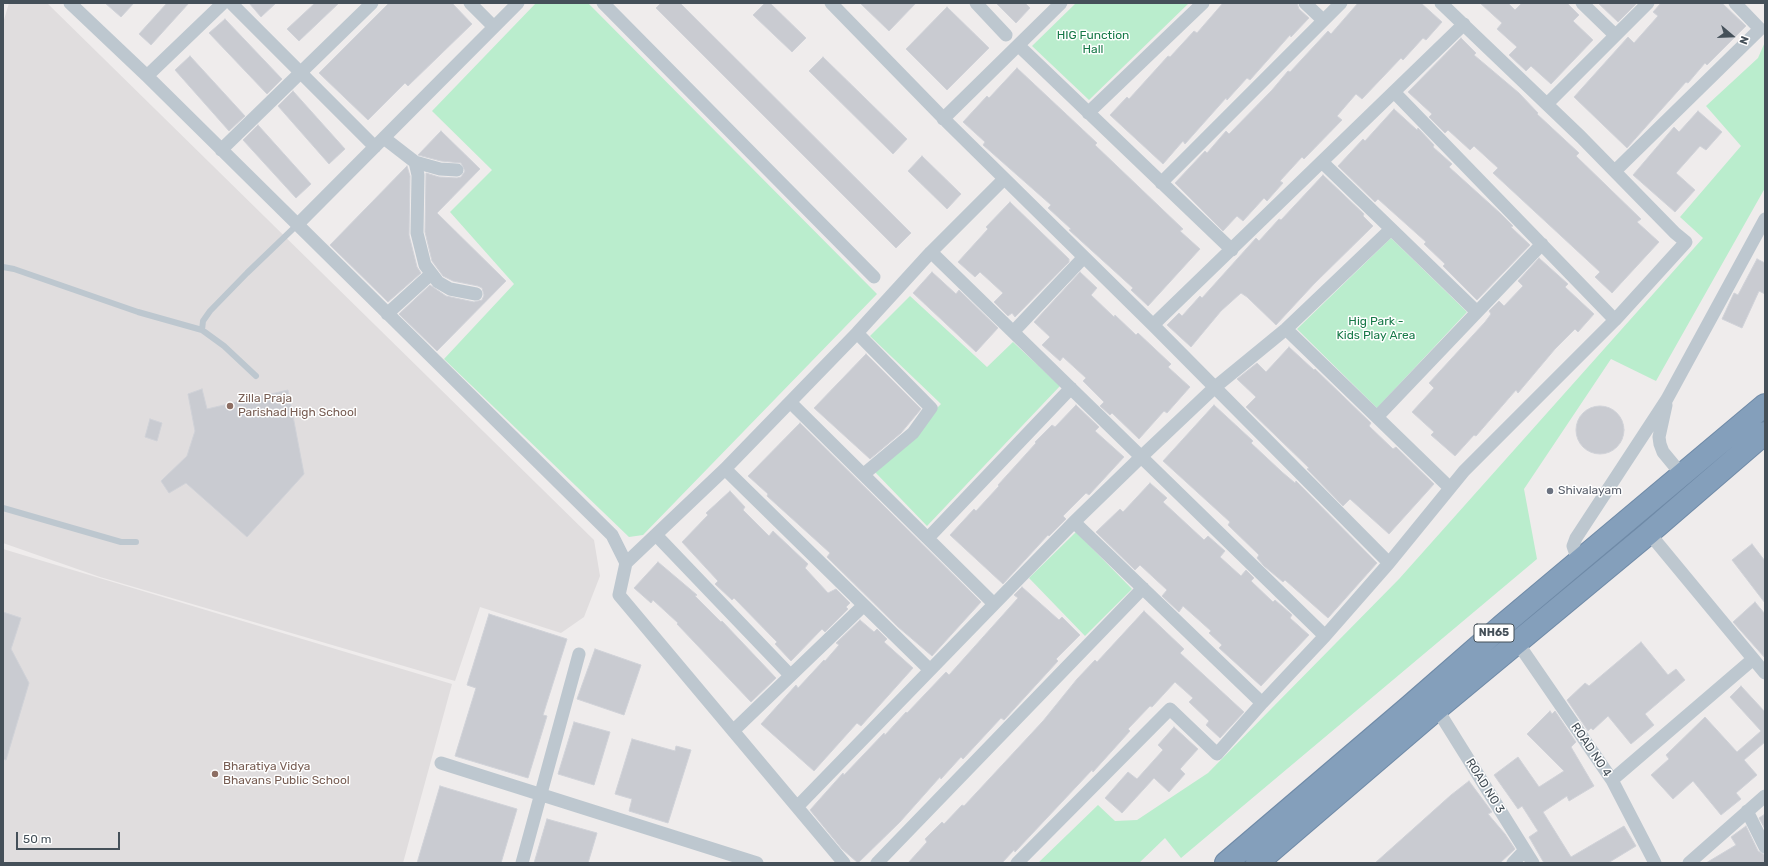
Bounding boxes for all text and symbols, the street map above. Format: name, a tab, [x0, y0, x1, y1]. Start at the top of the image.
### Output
north arrow	[1712, 16, 1752, 56]
park label: HIG Function Hall	[1057, 29, 1129, 57]
text: N	[1736, 34, 1751, 46]
park label: Hig Park - Kids Play Area	[1337, 315, 1415, 343]
place label: Zilla Praja Parishad High School	[238, 392, 357, 420]
marker: Zilla Praja Parishad High School	[225, 401, 235, 411]
place label: Shivalayam	[1558, 484, 1622, 498]
marker: Shivalayam	[1545, 486, 1555, 496]
road number: NH65	[1474, 624, 1514, 642]
street label: ROAD NO 4	[1568, 720, 1614, 780]
street label: ROAD NO 3	[1463, 756, 1507, 816]
place label: Bharatiya Vidya Bhavans Public School	[223, 760, 350, 788]
marker: Bharatiya Vidya Bhavans Public School	[210, 769, 220, 779]
scale bar	[18, 824, 122, 850]
text: 50 m	[23, 832, 51, 846]

